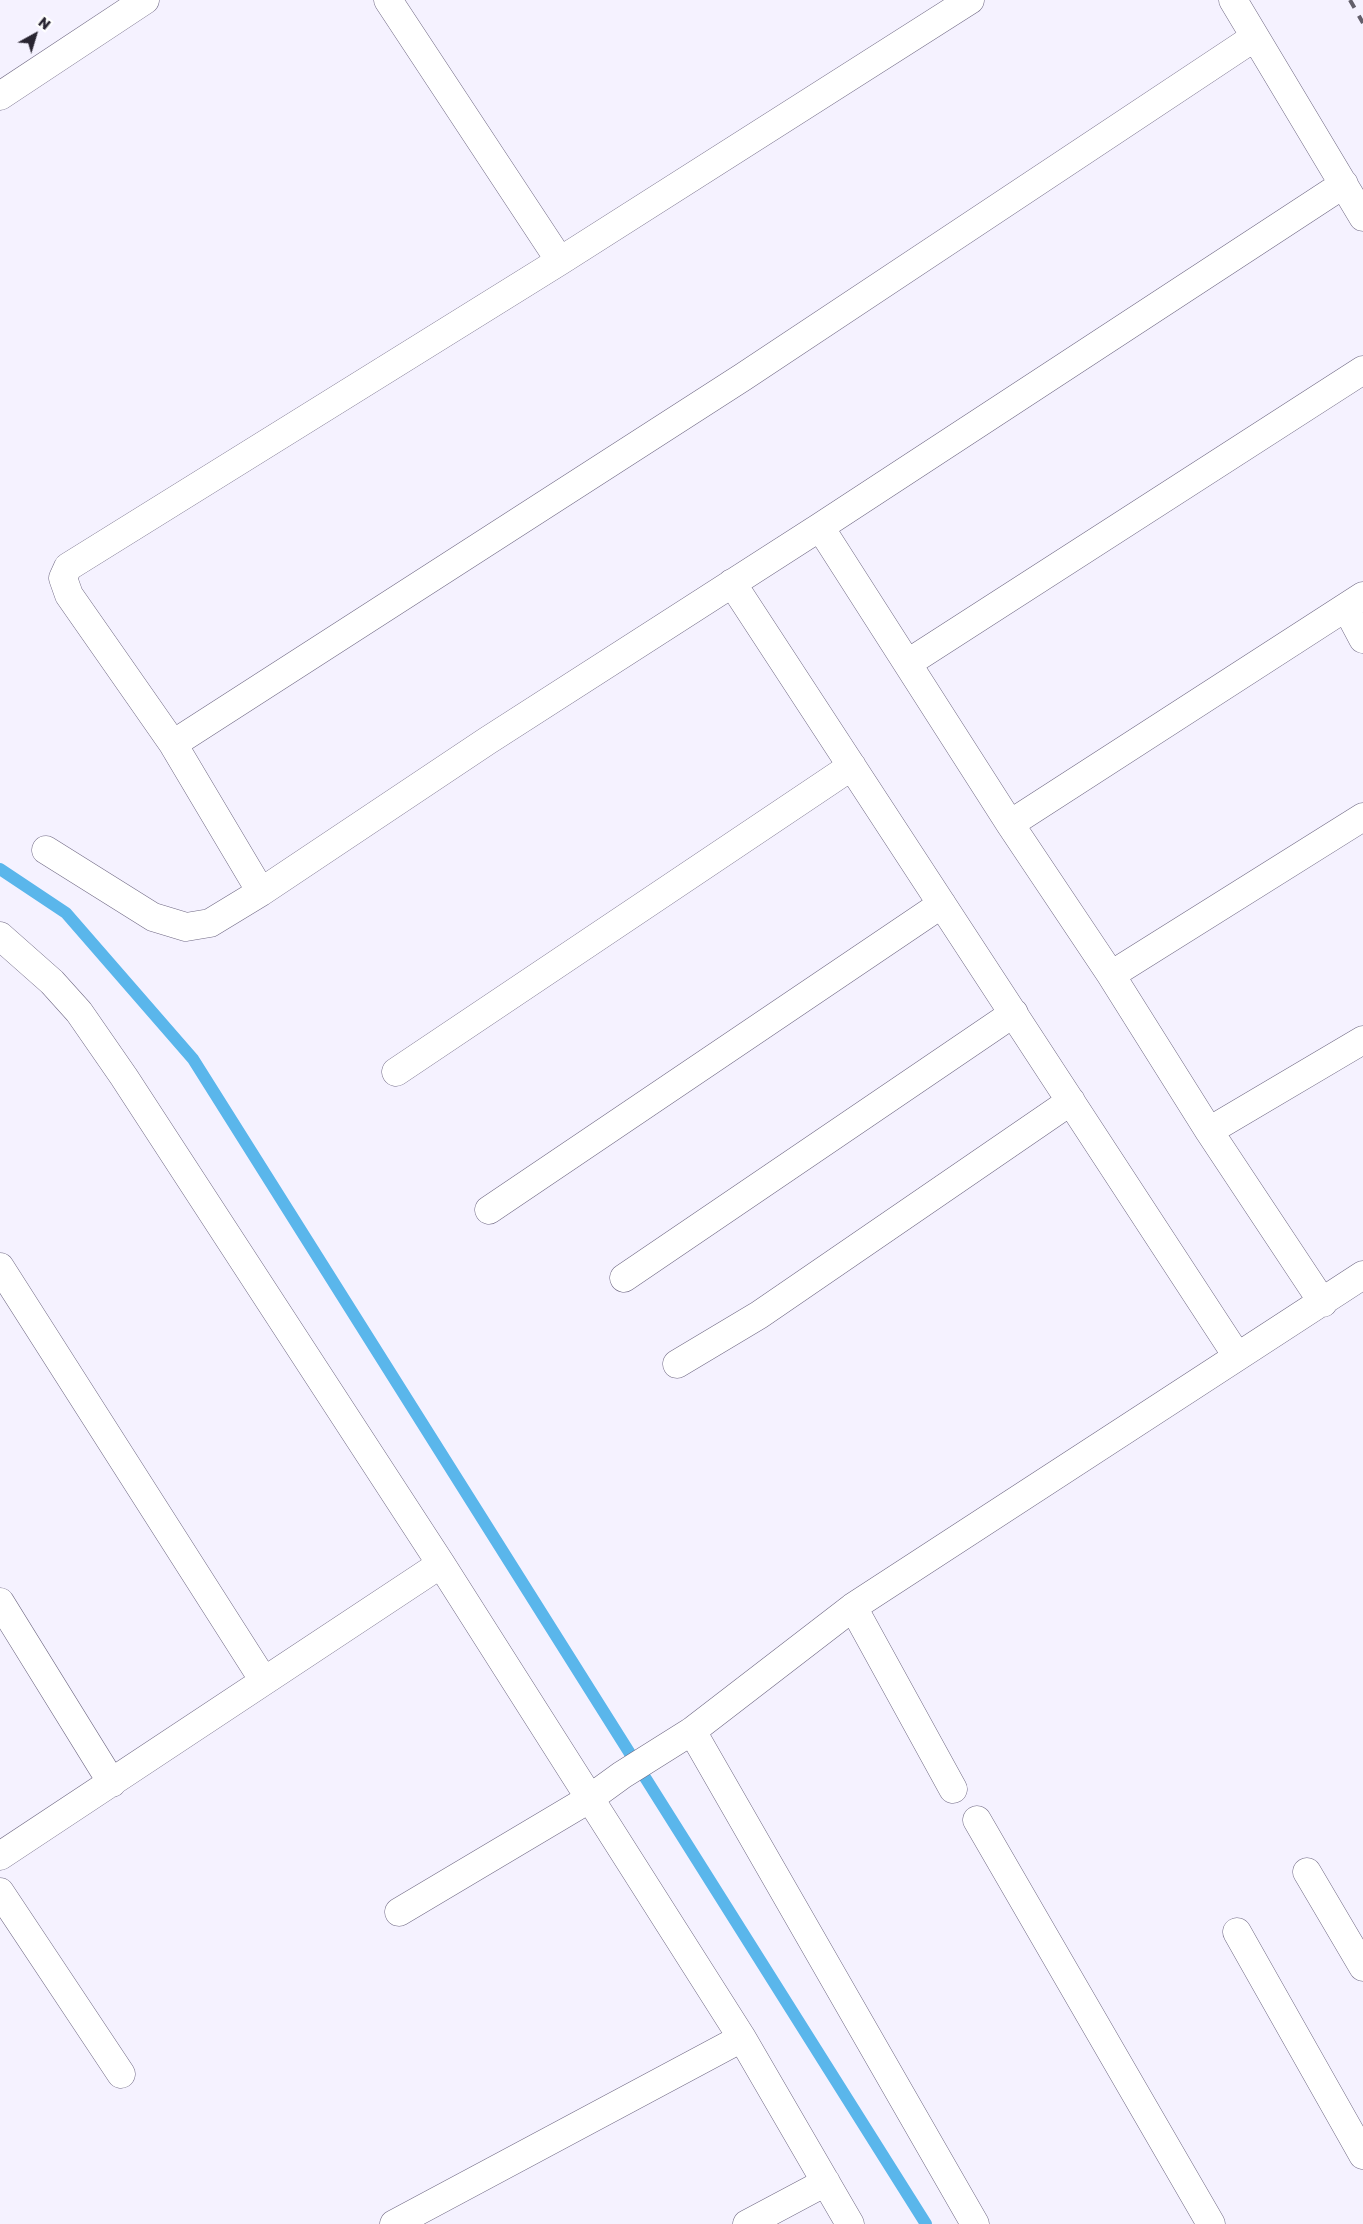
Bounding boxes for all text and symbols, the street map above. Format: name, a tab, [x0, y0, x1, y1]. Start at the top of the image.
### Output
north arrow	[10, 10, 60, 60]
text: N	[35, 13, 54, 33]

